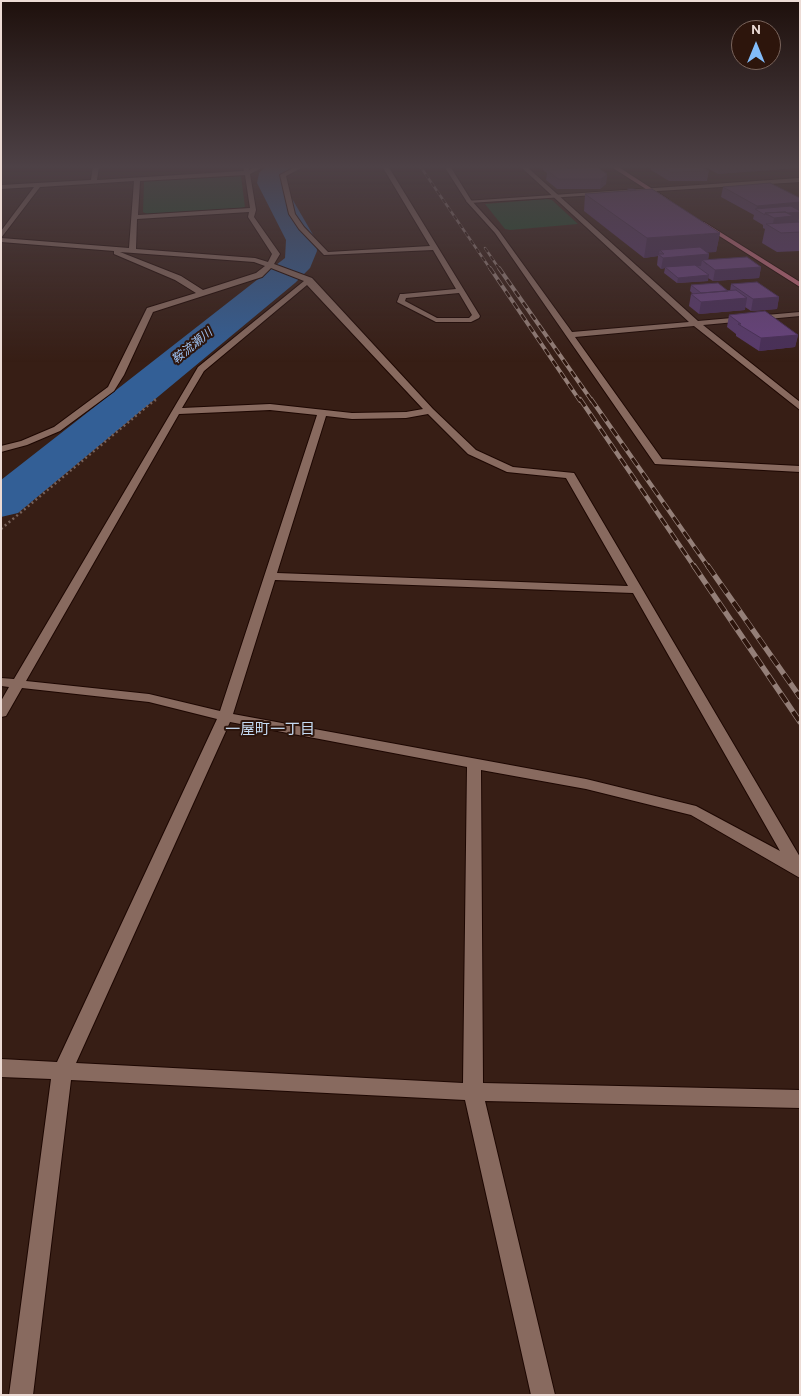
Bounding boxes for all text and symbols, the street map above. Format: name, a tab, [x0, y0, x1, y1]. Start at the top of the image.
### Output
north arrow	[731, 20, 781, 70]
text: N	[751, 22, 761, 39]
water label: 鞍流瀬川	[170, 326, 216, 368]
district label: 一屋町一丁目	[225, 722, 315, 740]

